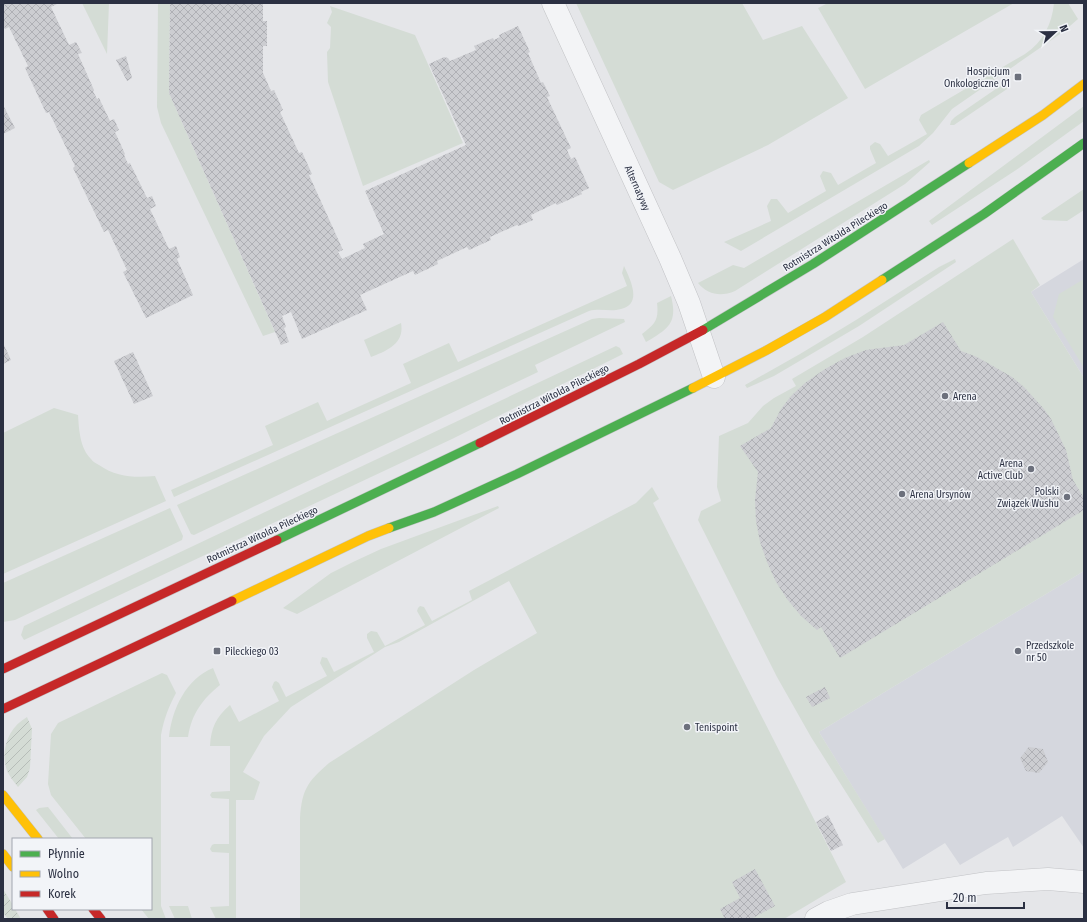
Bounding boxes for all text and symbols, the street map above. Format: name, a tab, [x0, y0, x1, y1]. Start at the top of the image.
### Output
north arrow	[1035, 12, 1075, 52]
text: N	[1057, 23, 1071, 34]
place label: Hospicjum Onkologiczne 01	[944, 66, 1010, 90]
marker: Hospicjum Onkologiczne 01	[1013, 72, 1023, 82]
street label: Alternatywy	[622, 164, 653, 213]
street label: Rotmistrza Witolda Pileckiego	[781, 200, 890, 274]
street label: Rotmistrza Witolda Pileckiego	[498, 362, 611, 428]
marker: Arena	[940, 391, 950, 401]
place label: Arena	[953, 391, 977, 403]
place label: Arena Active Club	[978, 458, 1023, 482]
marker: Arena Active Club	[1026, 464, 1036, 474]
place label: Polski Związek Wushu	[997, 486, 1059, 510]
marker: Arena Ursynów	[897, 489, 907, 499]
place label: Arena Ursynów	[910, 489, 971, 501]
marker: Polski Związek Wushu	[1062, 492, 1072, 502]
street label: Rotmistrza Witolda Pileckiego	[205, 504, 320, 566]
place label: Przedszkole nr 50	[1026, 640, 1074, 664]
marker: Pileckiego 03	[212, 646, 222, 656]
place label: Pileckiego 03	[225, 646, 279, 658]
marker: Przedszkole nr 50	[1013, 646, 1023, 656]
marker: Tenispoint	[682, 722, 692, 732]
place label: Tenispoint	[695, 722, 738, 734]
legend	[12, 838, 152, 910]
text: Płynnie	[48, 847, 85, 861]
text: Wolno	[48, 867, 79, 881]
scale bar	[947, 884, 1024, 910]
text: Korek	[48, 887, 76, 901]
text: 20 m	[953, 891, 977, 905]

